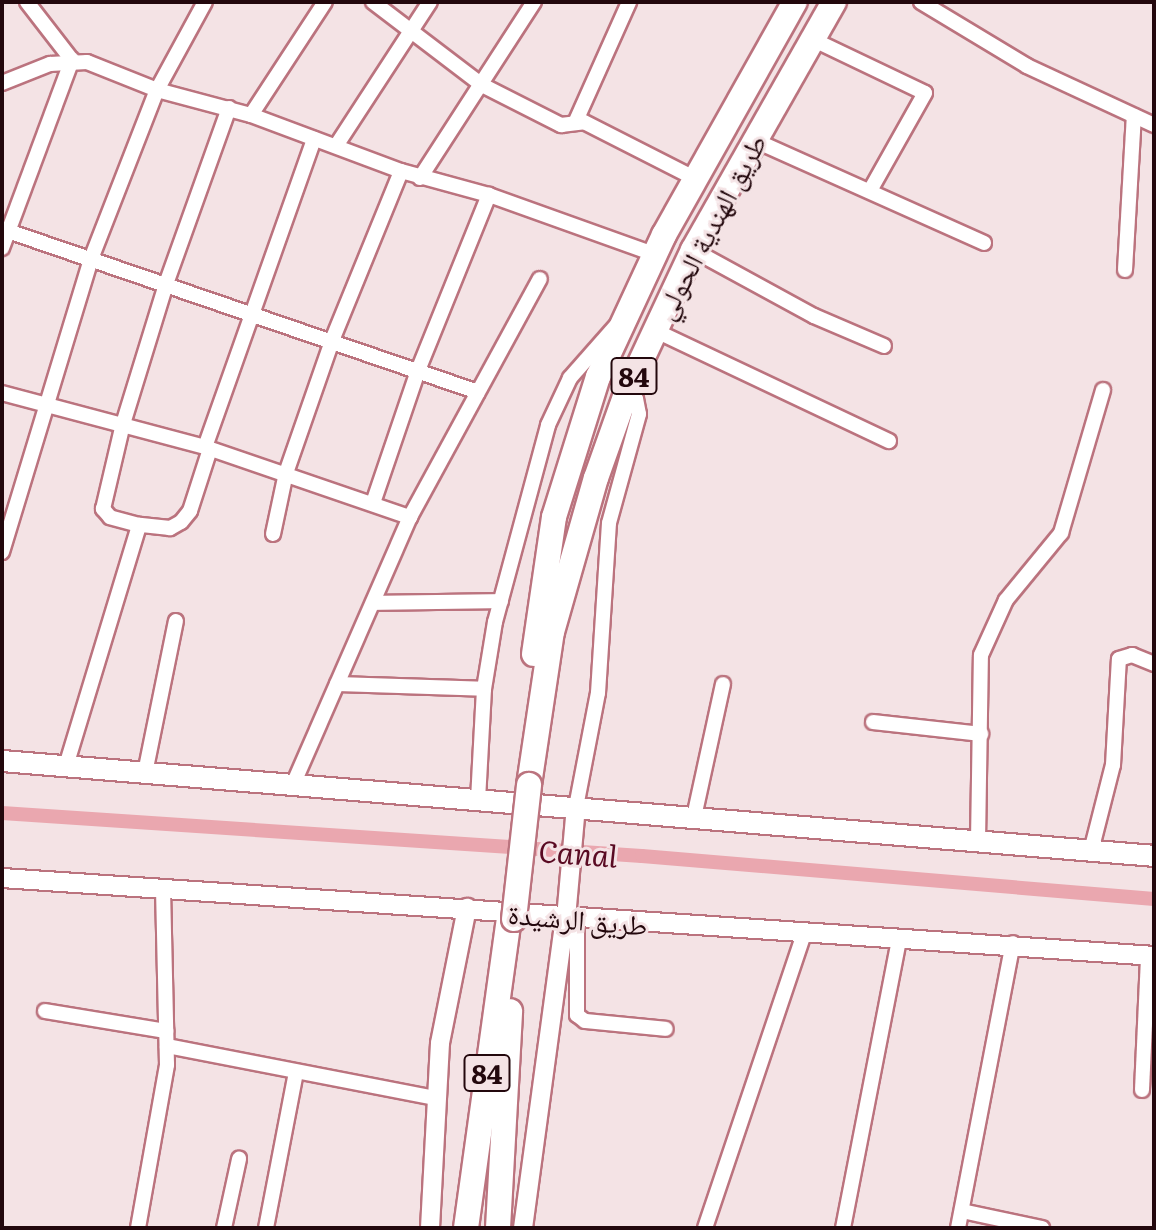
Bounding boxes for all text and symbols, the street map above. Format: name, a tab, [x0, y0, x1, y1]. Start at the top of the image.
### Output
street label: طريق الهندية الحولي	[646, 128, 772, 324]
road number: 84	[610, 354, 658, 398]
water label: Canal	[537, 831, 619, 873]
street label: طريق الرشيدة	[507, 895, 649, 941]
road number: 84	[463, 1051, 511, 1095]

